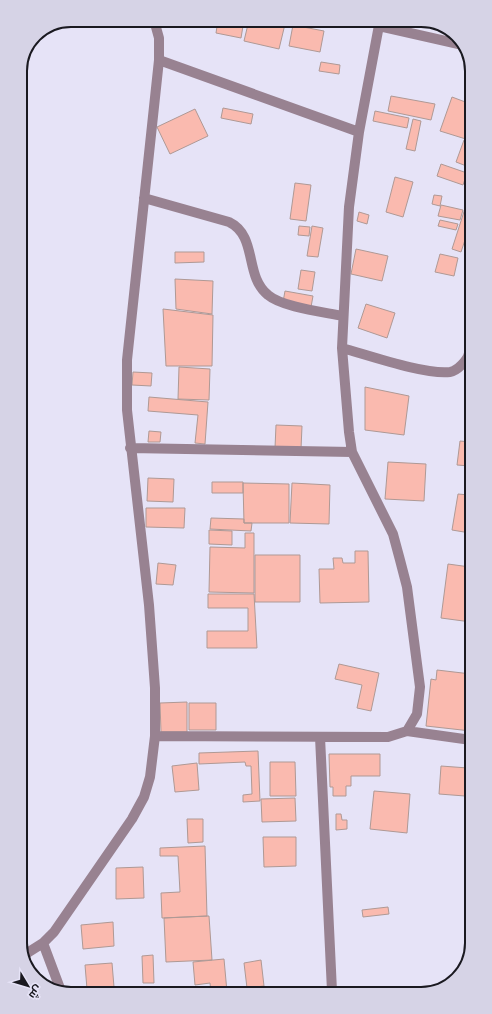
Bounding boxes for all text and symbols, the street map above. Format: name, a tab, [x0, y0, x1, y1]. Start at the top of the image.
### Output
north arrow	[8, 966, 48, 1006]
text: ش	[26, 982, 46, 1002]

